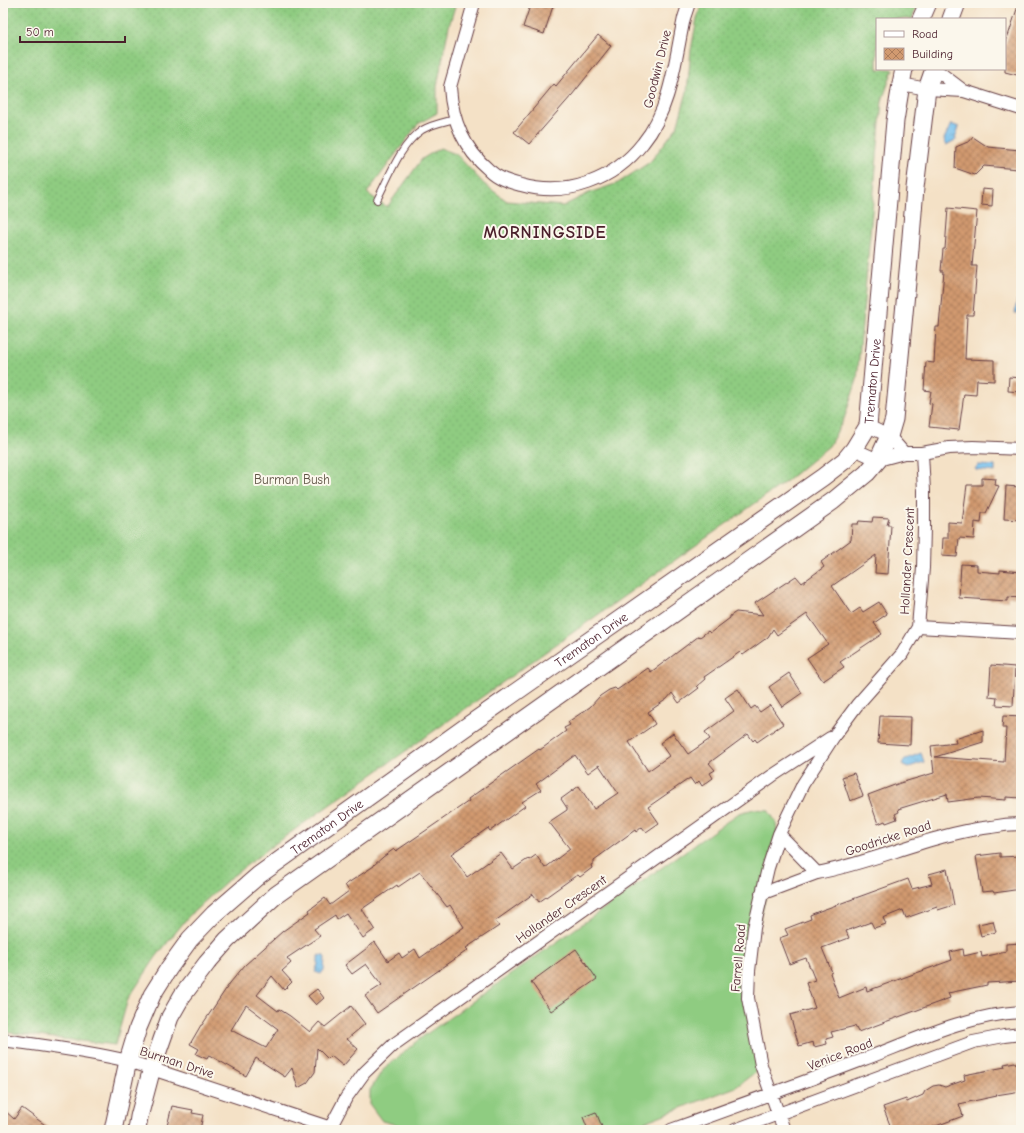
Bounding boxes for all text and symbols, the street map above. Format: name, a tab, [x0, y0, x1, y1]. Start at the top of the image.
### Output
scale bar	[20, 18, 125, 44]
legend	[876, 18, 1006, 70]
text: 50 m	[26, 25, 54, 39]
text: Road	[912, 27, 938, 41]
street label: Goodwin Drive	[640, 28, 674, 110]
text: Building	[912, 47, 953, 61]
district label: MORNINGSIDE	[483, 223, 607, 242]
street label: Trematon Drive	[861, 338, 883, 425]
park label: Burman Bush	[254, 472, 330, 487]
street label: Hollander Crescent	[897, 506, 917, 615]
street label: Trematon Drive	[552, 608, 631, 670]
street label: Trematon Drive	[287, 795, 366, 858]
street label: Goodricke Road	[843, 817, 933, 859]
street label: Hollander Crescent	[513, 871, 610, 946]
street label: Farrell Road	[728, 923, 748, 993]
street label: Venice Road	[806, 1035, 874, 1073]
street label: Burman Drive	[138, 1043, 216, 1081]

